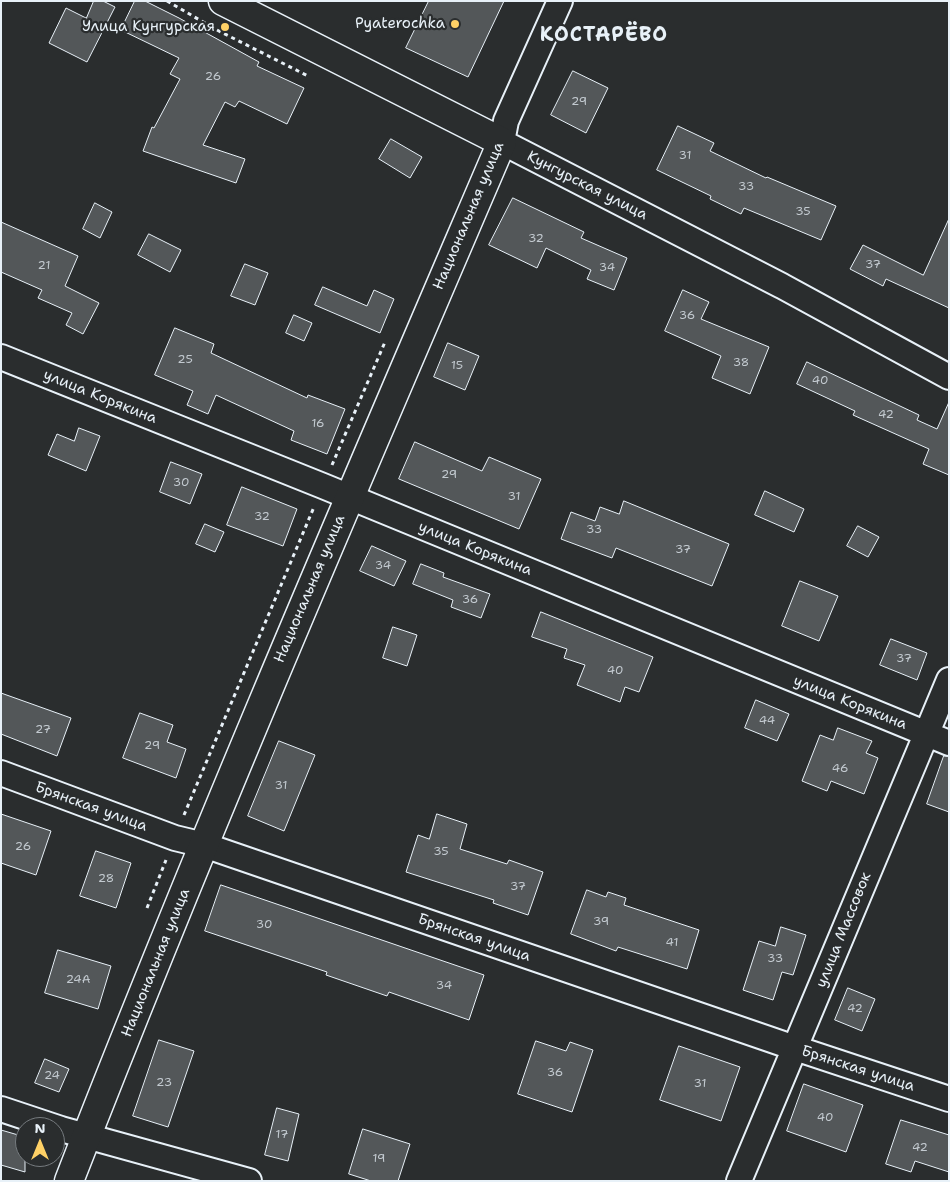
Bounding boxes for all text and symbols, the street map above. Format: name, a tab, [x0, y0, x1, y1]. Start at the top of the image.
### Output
place label: Pyaterochka	[355, 15, 445, 33]
place label: Улица Кунгурская	[82, 18, 215, 36]
marker: Pyaterochka	[449, 18, 461, 30]
marker: Улица Кунгурская	[219, 21, 231, 33]
district label: КОСТАРЁВО	[539, 24, 669, 48]
house number: 26	[205, 70, 221, 84]
house number: 29	[571, 95, 587, 109]
street label: Национальная улица	[430, 139, 508, 293]
street label: Кунгурская улица	[524, 148, 650, 224]
house number: 31	[679, 149, 691, 163]
house number: 33	[738, 180, 754, 194]
house number: 35	[795, 205, 811, 219]
house number: 32	[528, 232, 544, 246]
house number: 37	[865, 258, 881, 272]
house number: 21	[38, 259, 50, 273]
house number: 34	[599, 261, 615, 275]
house number: 36	[679, 309, 695, 323]
house number: 25	[177, 353, 193, 367]
house number: 38	[733, 356, 749, 370]
house number: 15	[451, 359, 463, 373]
street label: улица Корякина	[41, 366, 159, 428]
house number: 40	[812, 374, 828, 388]
house number: 42	[878, 408, 894, 422]
house number: 16	[311, 417, 325, 431]
house number: 29	[441, 468, 457, 482]
house number: 30	[173, 476, 189, 490]
house number: 31	[508, 490, 520, 504]
house number: 32	[254, 510, 270, 524]
street label: Национальная улица	[271, 512, 349, 666]
street label: улица Корякина	[416, 518, 534, 580]
house number: 33	[586, 523, 602, 537]
house number: 37	[675, 543, 691, 557]
house number: 34	[375, 559, 391, 573]
house number: 36	[462, 593, 478, 607]
house number: 37	[896, 652, 912, 666]
house number: 40	[607, 664, 623, 678]
street label: улица Корякина	[791, 672, 909, 734]
house number: 44	[759, 714, 775, 728]
house number: 27	[35, 723, 51, 737]
house number: 29	[144, 739, 160, 753]
house number: 46	[832, 762, 848, 776]
street label: Брянская улица	[32, 778, 150, 836]
house number: 31	[275, 779, 287, 793]
house number: 26	[15, 840, 31, 854]
house number: 35	[433, 845, 449, 859]
street label: улица Массовок	[813, 870, 875, 990]
house number: 28	[98, 872, 114, 886]
house number: 37	[510, 880, 526, 894]
street label: Национальная улица	[118, 886, 194, 1040]
street label: Брянская улица	[415, 910, 533, 966]
house number: 39	[593, 915, 609, 929]
house number: 30	[256, 918, 272, 932]
house number: 41	[666, 936, 678, 950]
house number: 33	[767, 952, 783, 966]
house number: 24А	[66, 973, 90, 987]
house number: 34	[436, 979, 452, 993]
house number: 42	[847, 1002, 863, 1016]
street label: Брянская улица	[799, 1042, 917, 1096]
house number: 36	[547, 1066, 563, 1080]
house number: 24	[44, 1069, 60, 1083]
house number: 23	[156, 1076, 172, 1090]
house number: 31	[694, 1077, 706, 1091]
house number: 40	[817, 1111, 833, 1125]
north arrow	[15, 1117, 65, 1167]
text: N	[34, 1119, 46, 1137]
house number: 17	[276, 1128, 288, 1142]
house number: 42	[912, 1141, 928, 1155]
house number: 19	[373, 1152, 385, 1166]

